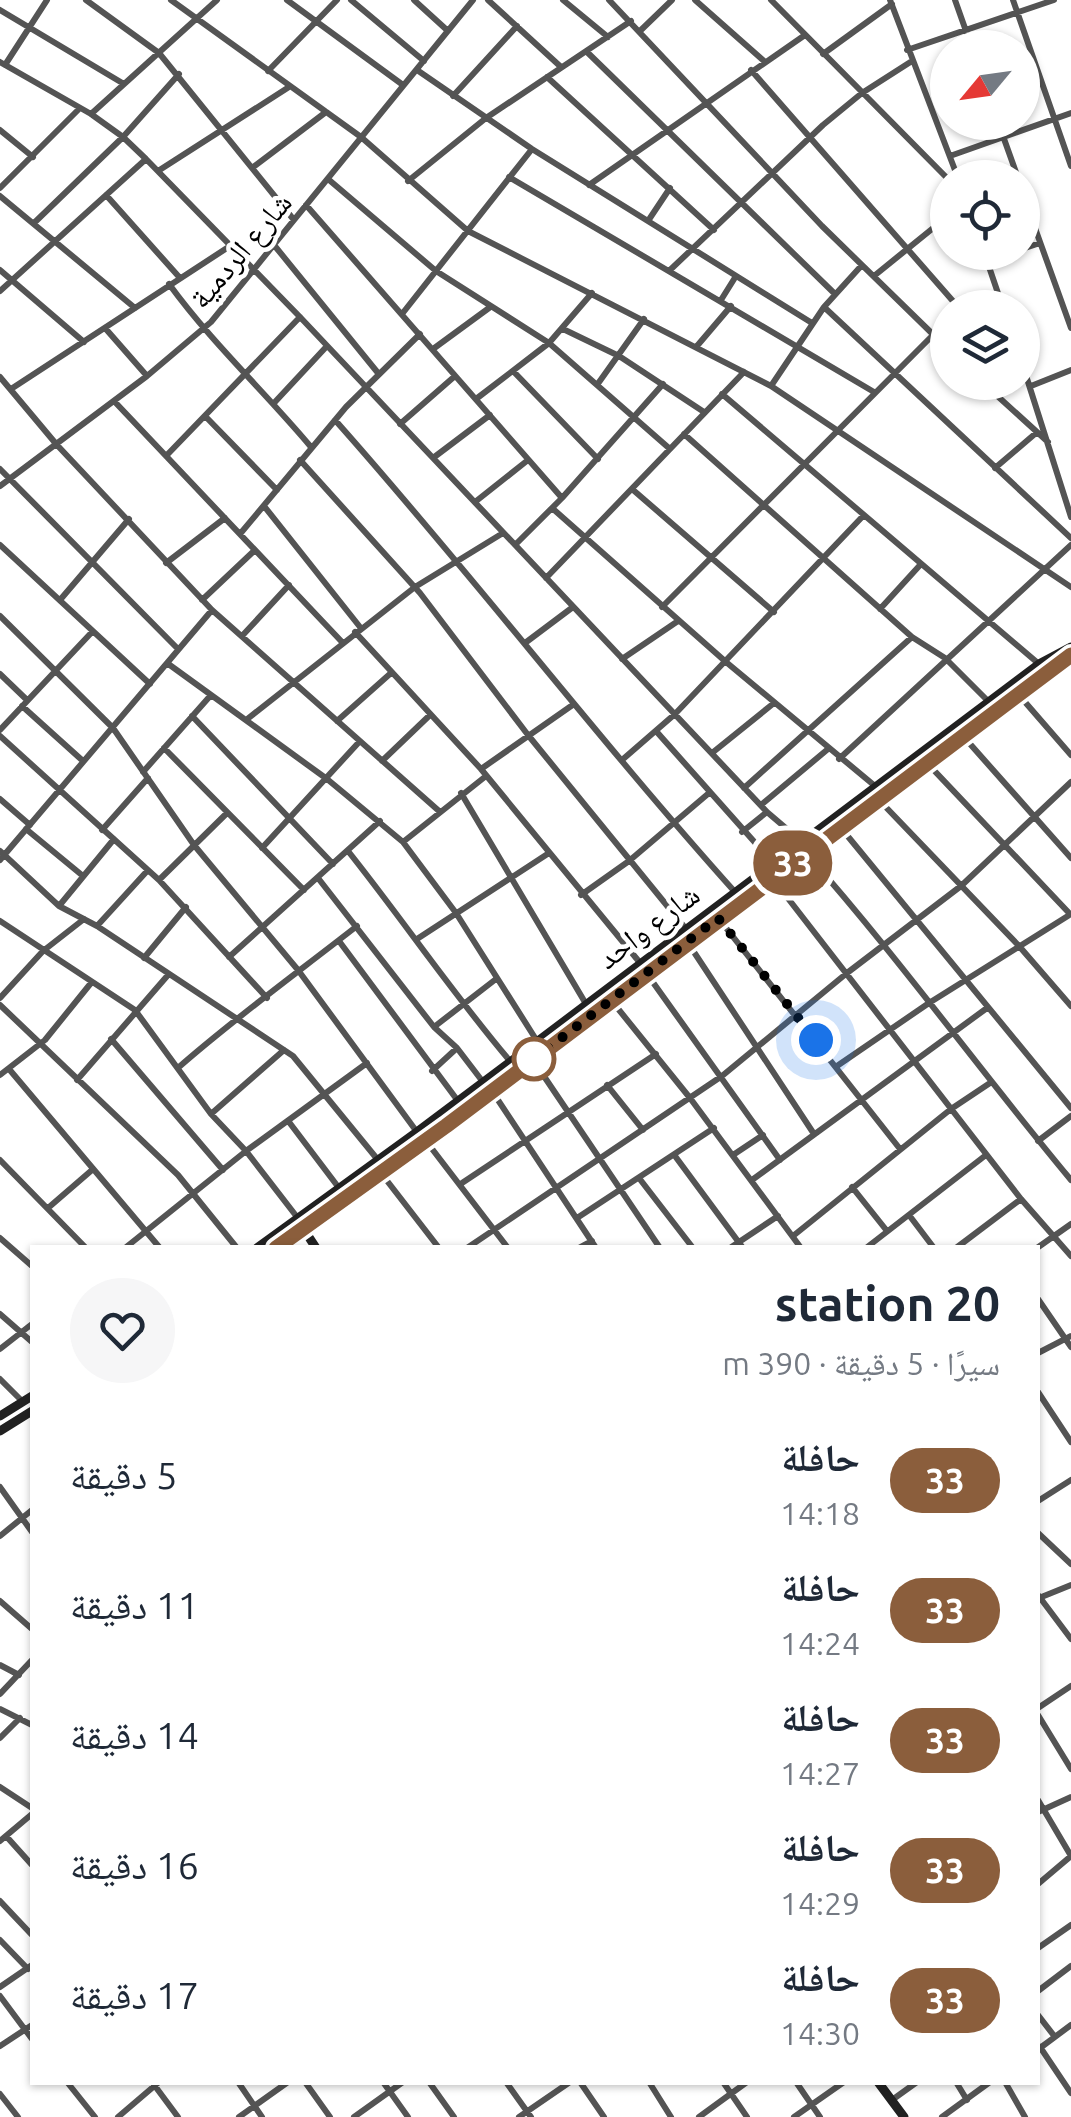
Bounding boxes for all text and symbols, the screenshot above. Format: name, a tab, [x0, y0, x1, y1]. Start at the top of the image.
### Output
north arrow	[930, 30, 1040, 140]
map controls	[930, 30, 1040, 400]
button: locate	[930, 160, 1040, 270]
street label: شارع الردمية	[182, 185, 300, 316]
button: layers	[930, 290, 1040, 400]
line badge: 33	[748, 830, 838, 896]
text: 33	[773, 843, 813, 883]
street label: شارع واحد	[590, 877, 707, 978]
your location	[791, 1015, 841, 1065]
unlabelled marker	[513, 1038, 555, 1080]
text: station 20	[775, 1276, 1000, 1330]
button: heart	[70, 1278, 175, 1383]
text: سيرًا · 5 دقيقة · 390 m	[722, 1345, 1000, 1381]
text: حافلة	[781, 1436, 860, 1478]
text: 5 دقيقة	[70, 1454, 177, 1496]
text: 33	[925, 1460, 965, 1500]
text: 14:18	[780, 1495, 860, 1531]
text: حافلة	[781, 1566, 860, 1608]
text: 11 دقيقة	[70, 1584, 199, 1626]
text: 33	[925, 1590, 965, 1630]
text: 14:24	[780, 1625, 860, 1661]
text: حافلة	[781, 1696, 860, 1738]
text: 14 دقيقة	[70, 1714, 199, 1756]
text: 33	[925, 1720, 965, 1760]
text: 14:27	[780, 1755, 860, 1791]
text: حافلة	[781, 1826, 860, 1868]
text: 16 دقيقة	[70, 1844, 199, 1886]
text: 33	[925, 1850, 965, 1890]
text: 14:29	[780, 1885, 860, 1921]
text: حافلة	[781, 1956, 860, 1998]
text: 17 دقيقة	[70, 1974, 199, 2016]
text: 33	[925, 1980, 965, 2020]
text: 14:30	[780, 2015, 860, 2051]

